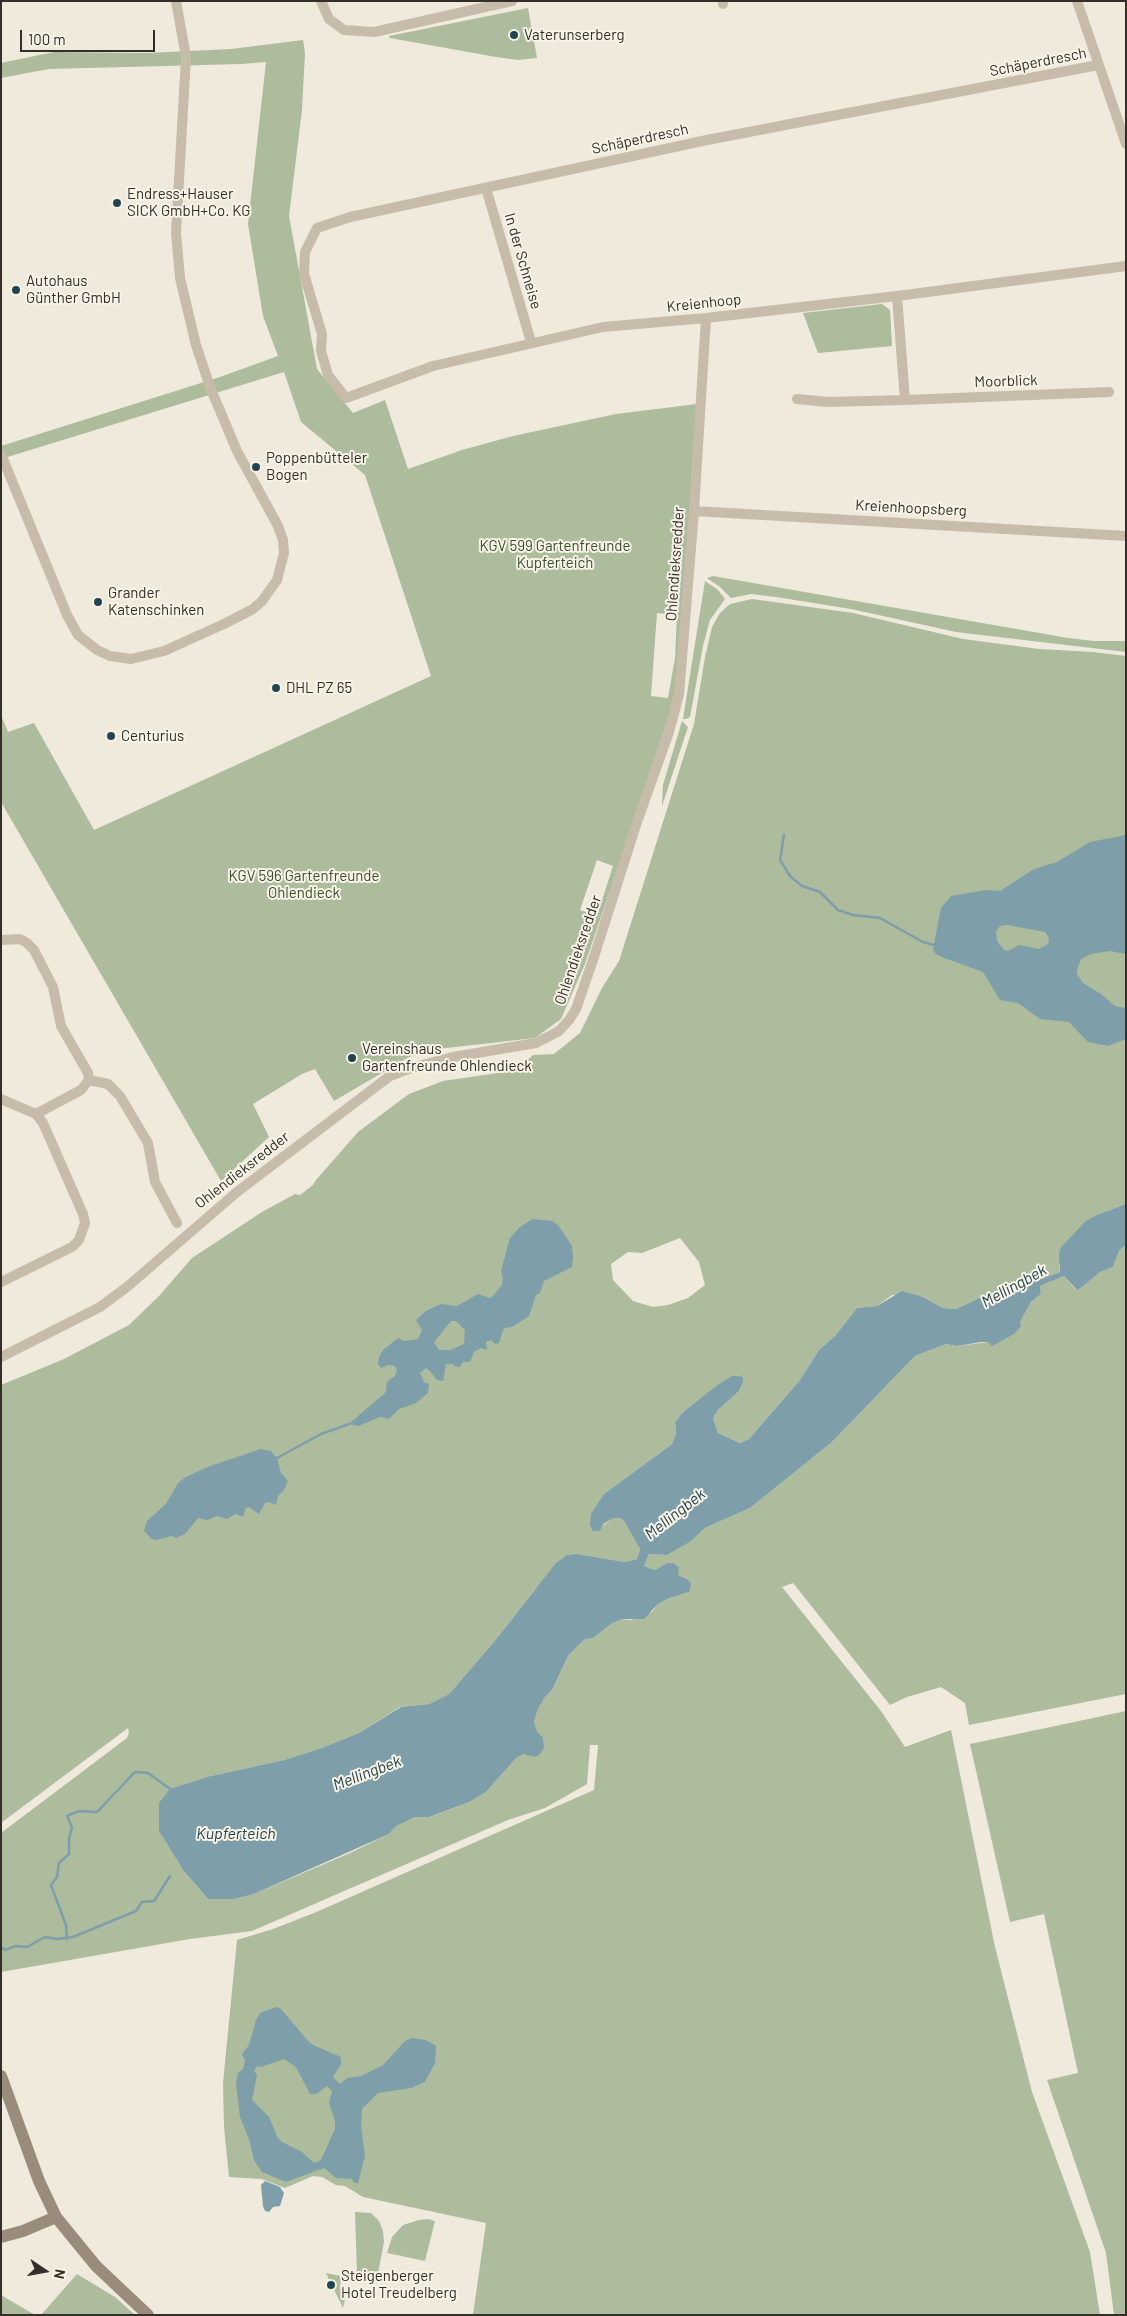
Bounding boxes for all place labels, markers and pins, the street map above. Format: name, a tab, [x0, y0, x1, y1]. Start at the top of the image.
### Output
place label: Vaterunserberg	[524, 26, 625, 44]
marker: Vaterunserberg	[508, 29, 520, 41]
place label: Endress+Hauser SICK GmbH+Co. KG	[127, 185, 250, 220]
marker: Endress+Hauser SICK GmbH+Co. KG	[111, 197, 123, 209]
place label: Autohaus Günther GmbH	[26, 272, 121, 307]
marker: Autohaus Günther GmbH	[10, 284, 22, 296]
place label: Poppenbütteler Bogen	[266, 449, 367, 484]
marker: Poppenbütteler Bogen	[250, 461, 262, 473]
place label: Grander Katenschinken	[108, 584, 204, 619]
marker: Grander Katenschinken	[92, 596, 104, 608]
place label: DHL PZ 65	[286, 679, 352, 697]
marker: DHL PZ 65	[270, 682, 282, 694]
place label: Centurius	[121, 727, 184, 745]
marker: Centurius	[105, 730, 117, 742]
place label: Vereinshaus Gartenfreunde Ohlendieck	[362, 1040, 532, 1075]
marker: Vereinshaus Gartenfreunde Ohlendieck	[346, 1052, 358, 1064]
place label: Steigenberger Hotel Treudelberg	[341, 2267, 457, 2302]
marker: Steigenberger Hotel Treudelberg	[325, 2279, 337, 2291]

